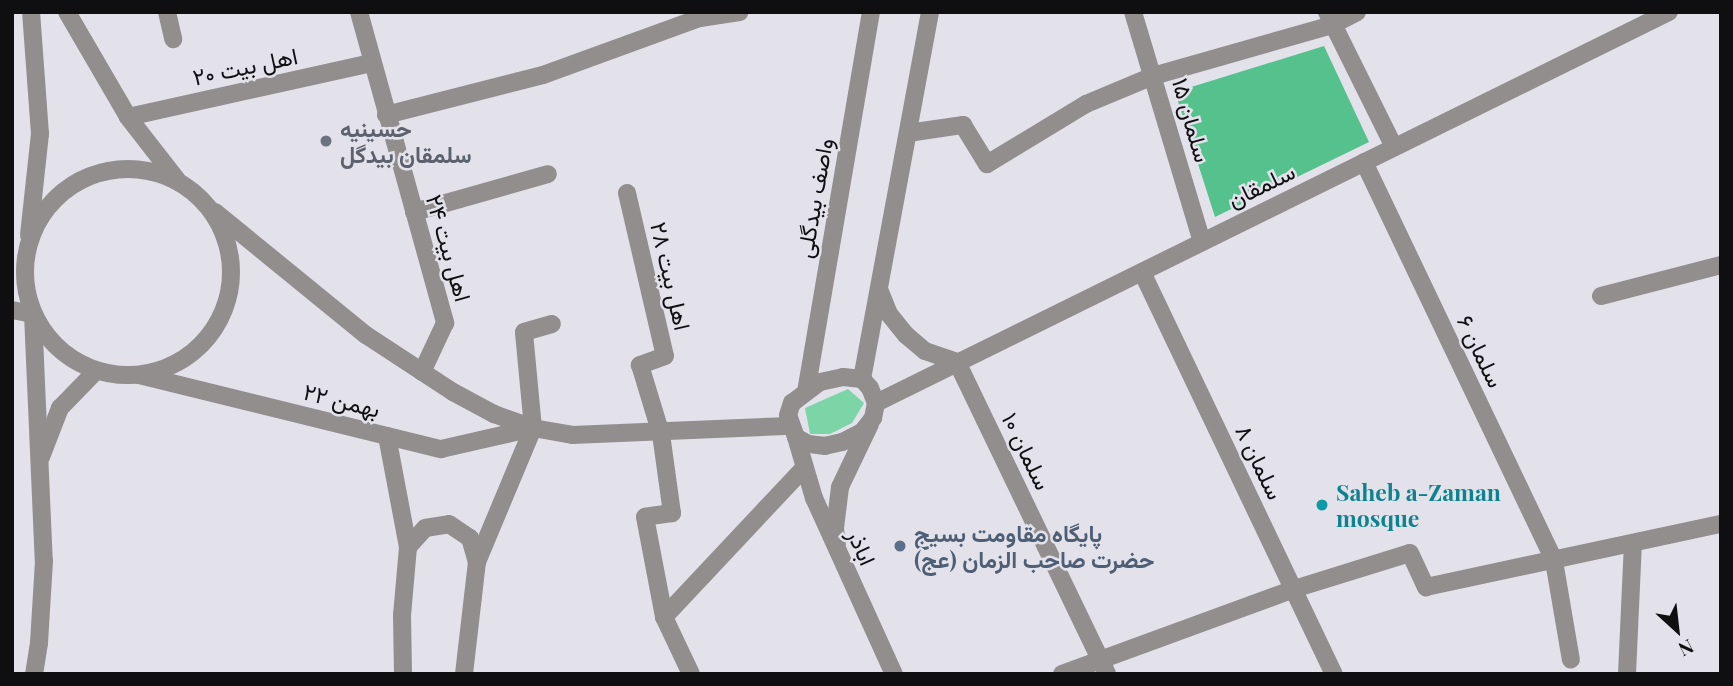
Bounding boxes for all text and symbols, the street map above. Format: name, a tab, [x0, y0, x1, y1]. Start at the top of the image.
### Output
street label: اهل بیت ۲۰	[190, 41, 300, 91]
street label: سلمان ۱۵	[1167, 75, 1217, 165]
place label: حسینیه سلمقان بیدگل	[340, 114, 472, 168]
marker: حسینیه سلمقان بیدگل	[318, 133, 334, 149]
street label: واصف بیدگلی	[790, 136, 838, 260]
street label: سلمقان	[1223, 157, 1299, 213]
street label: اهل بیت ۲۴	[421, 191, 477, 305]
street label: اهل بیت ۲۸	[645, 219, 697, 333]
street label: سلمان ۶	[1452, 310, 1510, 392]
street label: ۲۲ بهمن	[301, 377, 383, 423]
street label: سلمان ۱۰	[997, 408, 1057, 494]
street label: سلمان ۸	[1230, 420, 1290, 504]
place label: Saheb a-Zaman mosque	[1336, 478, 1501, 532]
marker: Saheb a-Zaman mosque	[1314, 497, 1330, 513]
place label: پایگاه مقاومت بسیج حضرت صاحب الزمان (عج)	[914, 519, 1154, 573]
street label: اباذر	[842, 524, 882, 570]
marker: پایگاه مقاومت بسیج حضرت صاحب الزمان (عج)	[892, 538, 908, 554]
north arrow	[1642, 595, 1712, 665]
text: N	[1675, 634, 1699, 663]

